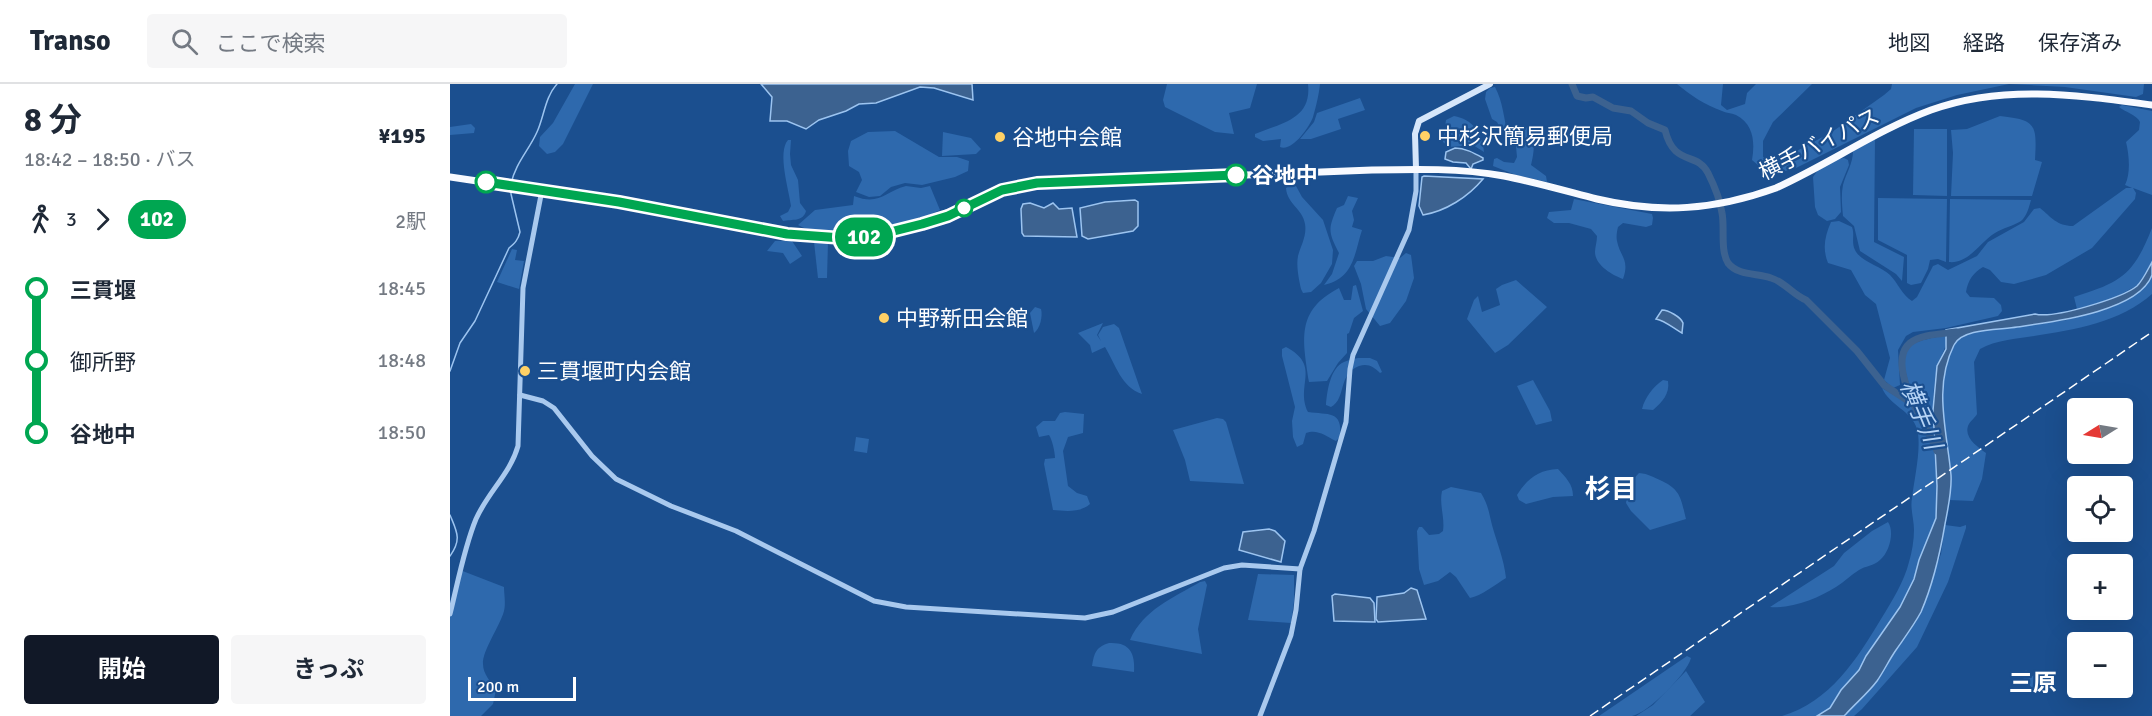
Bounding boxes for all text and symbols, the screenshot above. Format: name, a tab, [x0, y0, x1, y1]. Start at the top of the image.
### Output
search box	[147, 14, 567, 68]
text: Transo	[30, 24, 111, 58]
icon: search	[168, 25, 201, 58]
text: ここで検索	[216, 30, 326, 57]
text: 地図	[1888, 30, 1930, 56]
text: 経路	[1963, 30, 2005, 56]
text: 保存済み	[2038, 30, 2122, 56]
text: 8 分	[24, 100, 82, 141]
street label: 横手バイパス	[1754, 102, 1884, 186]
text: ¥195	[378, 122, 426, 149]
place label: 中杉沢簡易郵便局	[1437, 123, 1613, 150]
place label: 谷地中会館	[1012, 124, 1122, 151]
marker: 中杉沢簡易郵便局	[1418, 129, 1432, 143]
marker: 谷地中会館	[993, 130, 1007, 144]
text: 18:42 – 18:50 · バス	[24, 147, 195, 172]
place label: 谷地中	[1252, 162, 1318, 189]
marker: 谷地中	[1225, 164, 1247, 186]
unlabelled marker	[475, 171, 497, 193]
unlabelled marker	[955, 199, 973, 217]
icon: walk	[24, 203, 57, 236]
icon: forward	[86, 203, 119, 236]
text: 102	[140, 206, 174, 232]
text: 3	[66, 207, 77, 232]
text: 2駅	[395, 209, 426, 234]
line badge: 102	[830, 218, 898, 256]
text: 102	[847, 224, 881, 250]
text: 18:45	[377, 276, 426, 301]
text: 三貫堰	[70, 277, 136, 304]
place label: 中野新田会館	[896, 305, 1028, 332]
marker: 中野新田会館	[877, 311, 891, 325]
text: 18:48	[377, 348, 426, 373]
text: 御所野	[70, 349, 136, 376]
place label: 三貫堰町内会館	[537, 358, 691, 385]
marker: 三貫堰町内会館	[518, 364, 532, 378]
water label: 横手川	[1894, 376, 1950, 457]
north arrow	[2067, 398, 2133, 464]
map controls	[2067, 398, 2133, 698]
text: 18:50	[377, 420, 426, 445]
text: 谷地中	[70, 421, 136, 448]
district label: 杉目	[1585, 474, 1637, 506]
button: locate	[2067, 476, 2133, 542]
button: +	[2067, 554, 2133, 620]
button: −	[2067, 632, 2133, 698]
button: 開始	[24, 635, 219, 704]
button: きっぷ	[231, 635, 426, 704]
district label: 三原	[2009, 668, 2057, 698]
scale bar	[468, 674, 576, 702]
text: 200 m	[477, 677, 519, 697]

